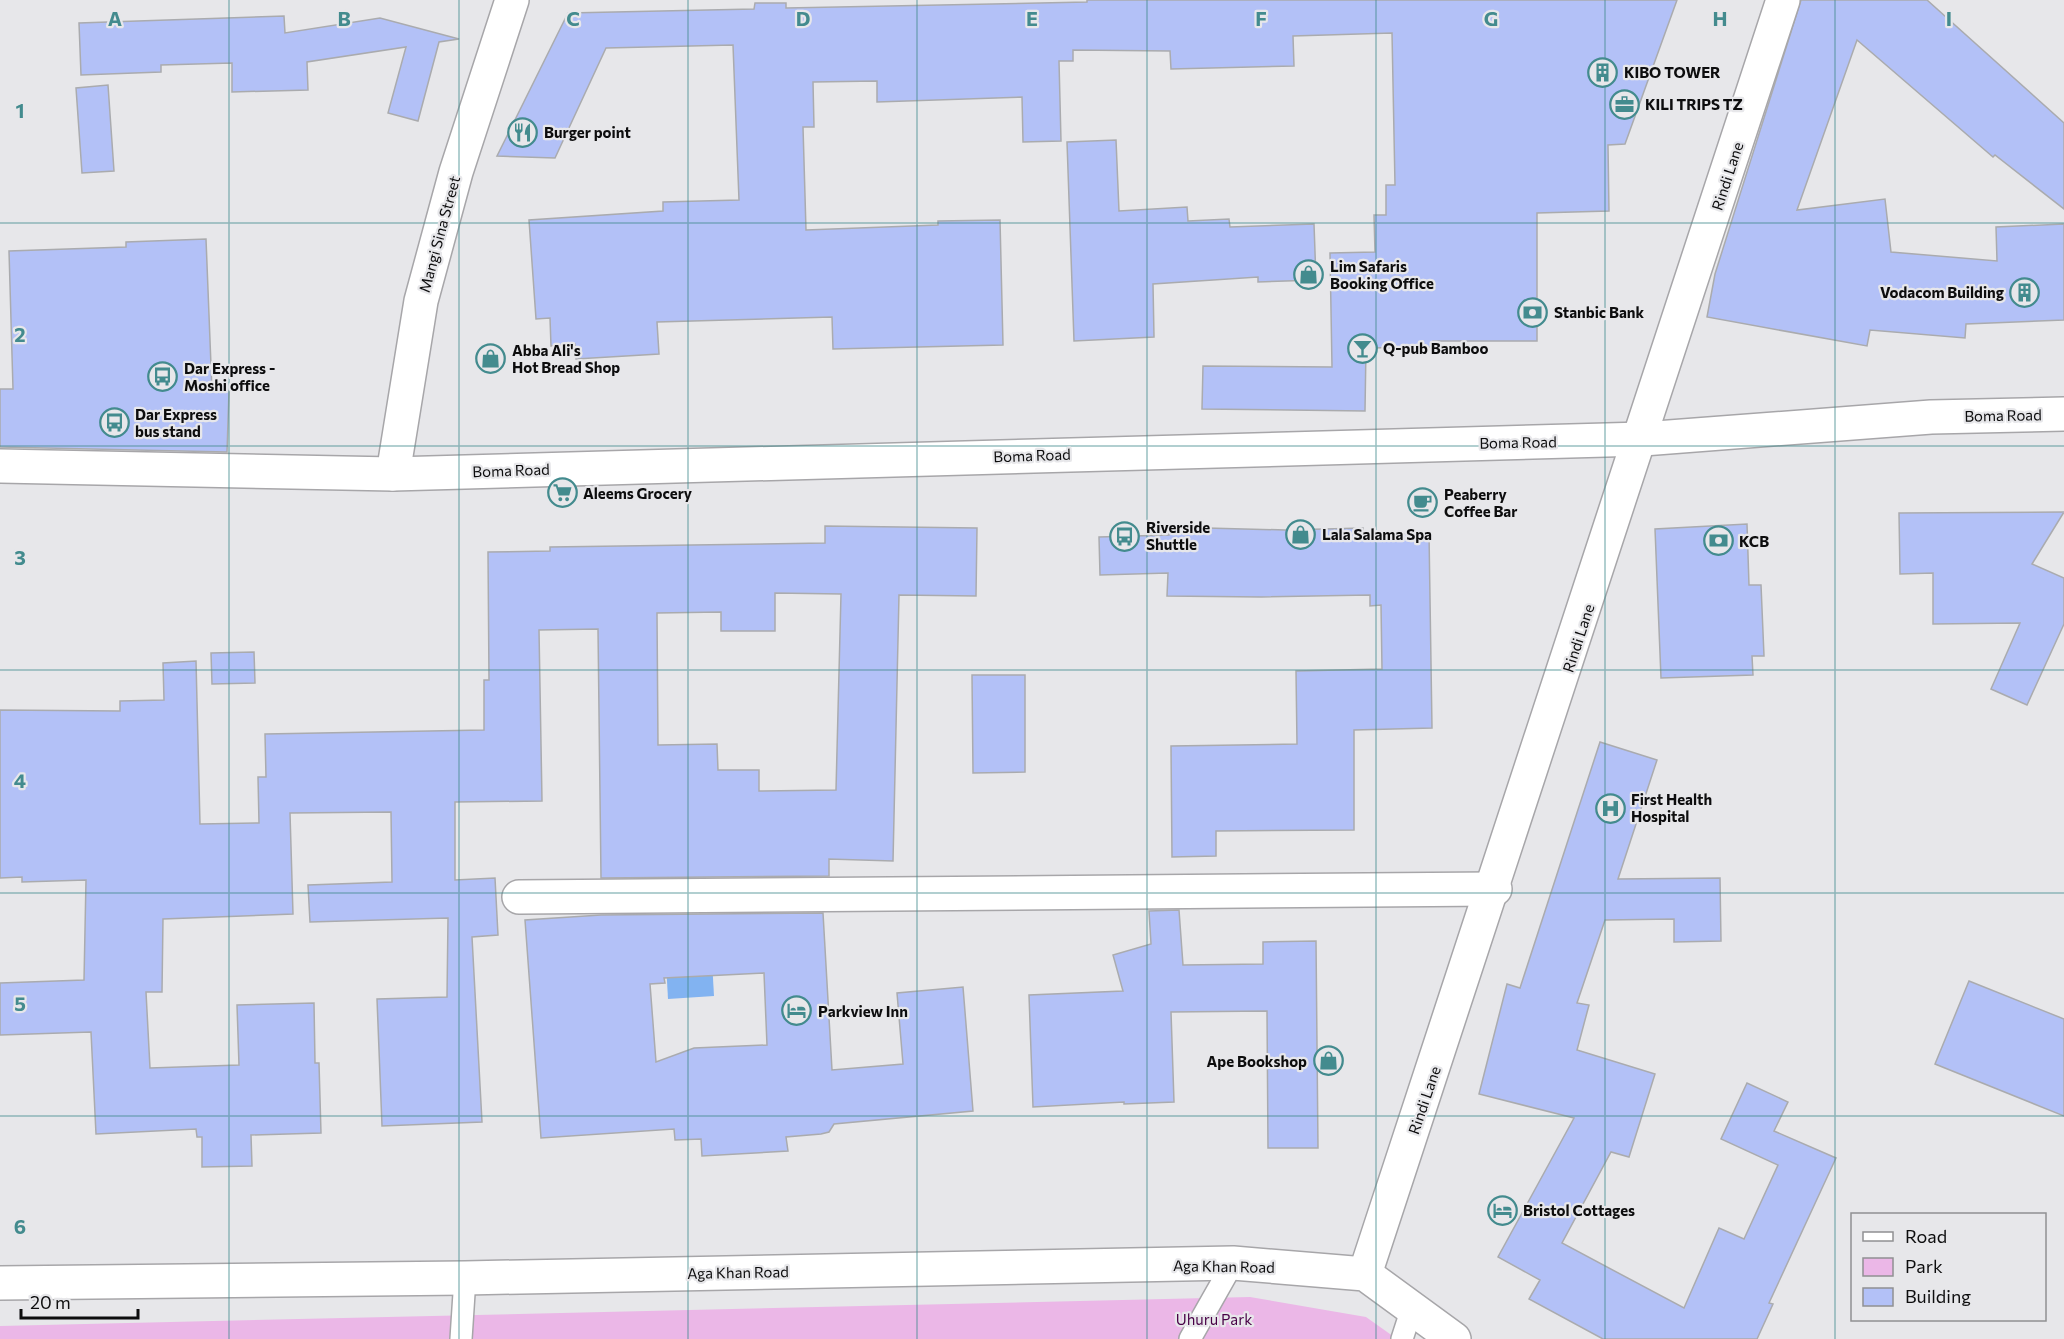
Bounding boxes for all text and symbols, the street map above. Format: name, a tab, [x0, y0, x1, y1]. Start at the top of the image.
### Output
text: A	[108, 6, 122, 30]
text: B	[337, 6, 351, 30]
text: C	[566, 6, 580, 30]
text: D	[796, 6, 810, 30]
text: E	[1026, 6, 1038, 30]
text: F	[1255, 6, 1267, 30]
text: G	[1484, 6, 1498, 30]
text: H	[1713, 6, 1728, 30]
text: I	[1946, 6, 1952, 30]
building icon: KIBO TOWER	[1587, 56, 1619, 88]
place label: KIBO TOWER	[1624, 63, 1721, 81]
office icon: KILI TRIPS TZ	[1608, 88, 1640, 120]
place label: KILI TRIPS TZ	[1645, 95, 1743, 113]
text: 1	[15, 98, 25, 122]
restaurant icon: Burger point	[507, 116, 539, 148]
place label: Burger point	[544, 123, 631, 141]
street label: Rindi Lane	[1707, 139, 1747, 212]
street label: Mangi Sina Street	[415, 174, 463, 294]
place label: Lim Safaris Booking Office	[1330, 257, 1434, 292]
shop icon: Lim Safaris Booking Office	[1293, 259, 1325, 291]
building icon: Vodacom Building	[2009, 276, 2041, 308]
place label: Vodacom Building	[1880, 283, 2004, 301]
bank icon: Stanbic Bank	[1517, 296, 1549, 328]
place label: Stanbic Bank	[1554, 303, 1644, 321]
text: 2	[14, 322, 26, 346]
bar icon: Q-pub Bamboo	[1346, 332, 1378, 364]
place label: Q-pub Bamboo	[1383, 339, 1489, 357]
place label: Abba Ali's Hot Bread Shop	[512, 341, 620, 376]
shop icon: Abba Ali's Hot Bread Shop	[475, 343, 507, 375]
place label: Dar Express - Moshi office	[184, 359, 275, 394]
bus stop icon: Dar Express - Moshi office	[147, 361, 179, 393]
place label: Dar Express bus stand	[135, 405, 217, 440]
street label: Boma Road	[1964, 405, 2042, 425]
bus stop icon: Dar Express bus stand	[98, 407, 130, 439]
street label: Boma Road	[1479, 432, 1557, 452]
street label: Boma Road	[993, 445, 1071, 465]
street label: Boma Road	[472, 460, 550, 480]
supermarket icon: Aleems Grocery	[546, 477, 578, 509]
place label: Aleems Grocery	[583, 484, 693, 502]
place label: Peaberry Coffee Bar	[1444, 485, 1517, 520]
cafe icon: Peaberry Coffee Bar	[1407, 487, 1439, 519]
place label: Riverside Shuttle	[1146, 518, 1210, 553]
shop icon: Lala Salama Spa	[1285, 518, 1317, 550]
bus stop icon: Riverside Shuttle	[1109, 520, 1141, 552]
place label: Lala Salama Spa	[1322, 525, 1432, 543]
bank icon: KCB	[1702, 525, 1734, 557]
place label: KCB	[1739, 532, 1769, 550]
text: 3	[14, 545, 26, 569]
street label: Rindi Lane	[1558, 601, 1598, 674]
text: 4	[14, 768, 26, 792]
place label: First Health Hospital	[1631, 790, 1712, 825]
hospital icon: First Health Hospital	[1594, 792, 1626, 824]
text: 5	[14, 991, 26, 1015]
hotel icon: Parkview Inn	[781, 995, 813, 1027]
place label: Parkview Inn	[818, 1002, 908, 1020]
shop icon: Ape Bookshop	[1312, 1045, 1344, 1077]
place label: Ape Bookshop	[1207, 1052, 1307, 1070]
street label: Rindi Lane	[1404, 1064, 1444, 1136]
hotel icon: Bristol Cottages	[1486, 1194, 1518, 1226]
place label: Bristol Cottages	[1523, 1201, 1635, 1219]
legend	[1851, 1213, 2046, 1321]
text: 6	[14, 1214, 26, 1238]
text: Road	[1905, 1225, 1947, 1247]
text: Park	[1905, 1255, 1943, 1277]
street label: Aga Khan Road	[1173, 1256, 1275, 1276]
street label: Aga Khan Road	[687, 1262, 789, 1282]
scale bar	[21, 1282, 138, 1320]
text: Building	[1905, 1285, 1971, 1307]
text: 20 m	[30, 1291, 71, 1313]
park label: Uhuru Park	[1176, 1310, 1252, 1328]

